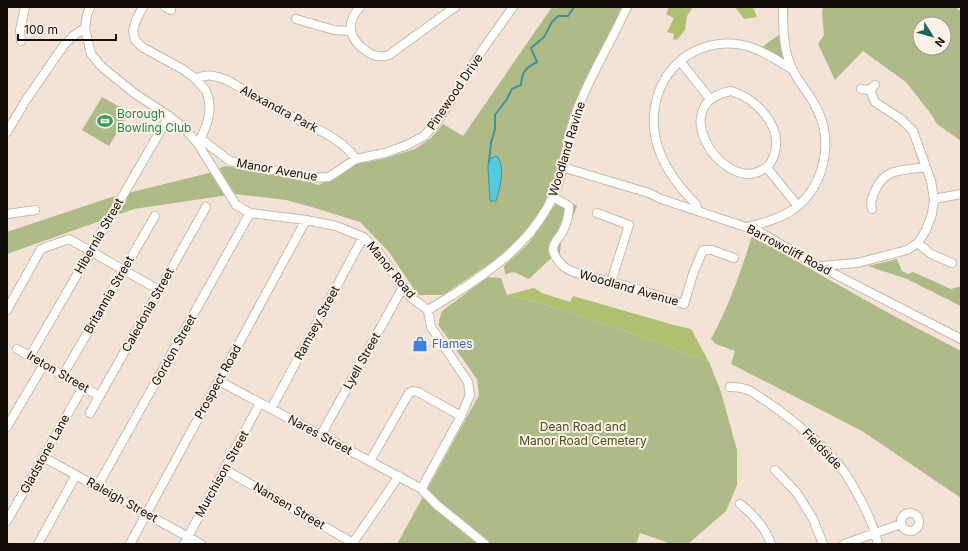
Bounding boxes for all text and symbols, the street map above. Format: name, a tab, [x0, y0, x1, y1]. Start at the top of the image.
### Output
scale bar	[18, 16, 116, 42]
north arrow	[912, 16, 952, 56]
text: 100 m	[24, 22, 58, 37]
text: N	[932, 34, 948, 50]
street label: Pinewood Drive	[424, 51, 486, 133]
street label: Alexandra Park	[238, 82, 321, 136]
street label: Woodland Ravine	[545, 100, 588, 198]
place label: Borough Bowling Club	[117, 106, 191, 135]
sports icon: Borough Bowling Club	[96, 112, 114, 130]
street label: Manor Avenue	[235, 155, 319, 184]
street label: Hibernia Street	[71, 195, 126, 276]
street label: Barrowcliff Road	[744, 221, 834, 278]
street label: Manor Road	[364, 238, 419, 301]
street label: Britannia Street	[80, 253, 137, 336]
street label: Caledonia Street	[118, 265, 177, 354]
street label: Woodland Avenue	[578, 266, 681, 309]
street label: Ramsey Street	[291, 283, 342, 362]
street label: Gordon Street	[148, 311, 199, 388]
street label: Lyell Street	[340, 330, 383, 392]
shop icon: Flames	[411, 335, 429, 353]
place label: Flames	[432, 336, 473, 351]
street label: Prospect Road	[191, 342, 244, 422]
street label: Ireton Street	[24, 348, 92, 396]
street label: Gladstone Lane	[17, 411, 73, 496]
street label: Nares Street	[286, 411, 355, 458]
park label: Dean Road and Manor Road Cemetery	[519, 419, 647, 448]
street label: Fieldside	[799, 425, 845, 472]
street label: Murchison Street	[191, 428, 252, 520]
street label: Raleigh Street	[84, 474, 160, 525]
street label: Nansen Street	[251, 479, 328, 532]

